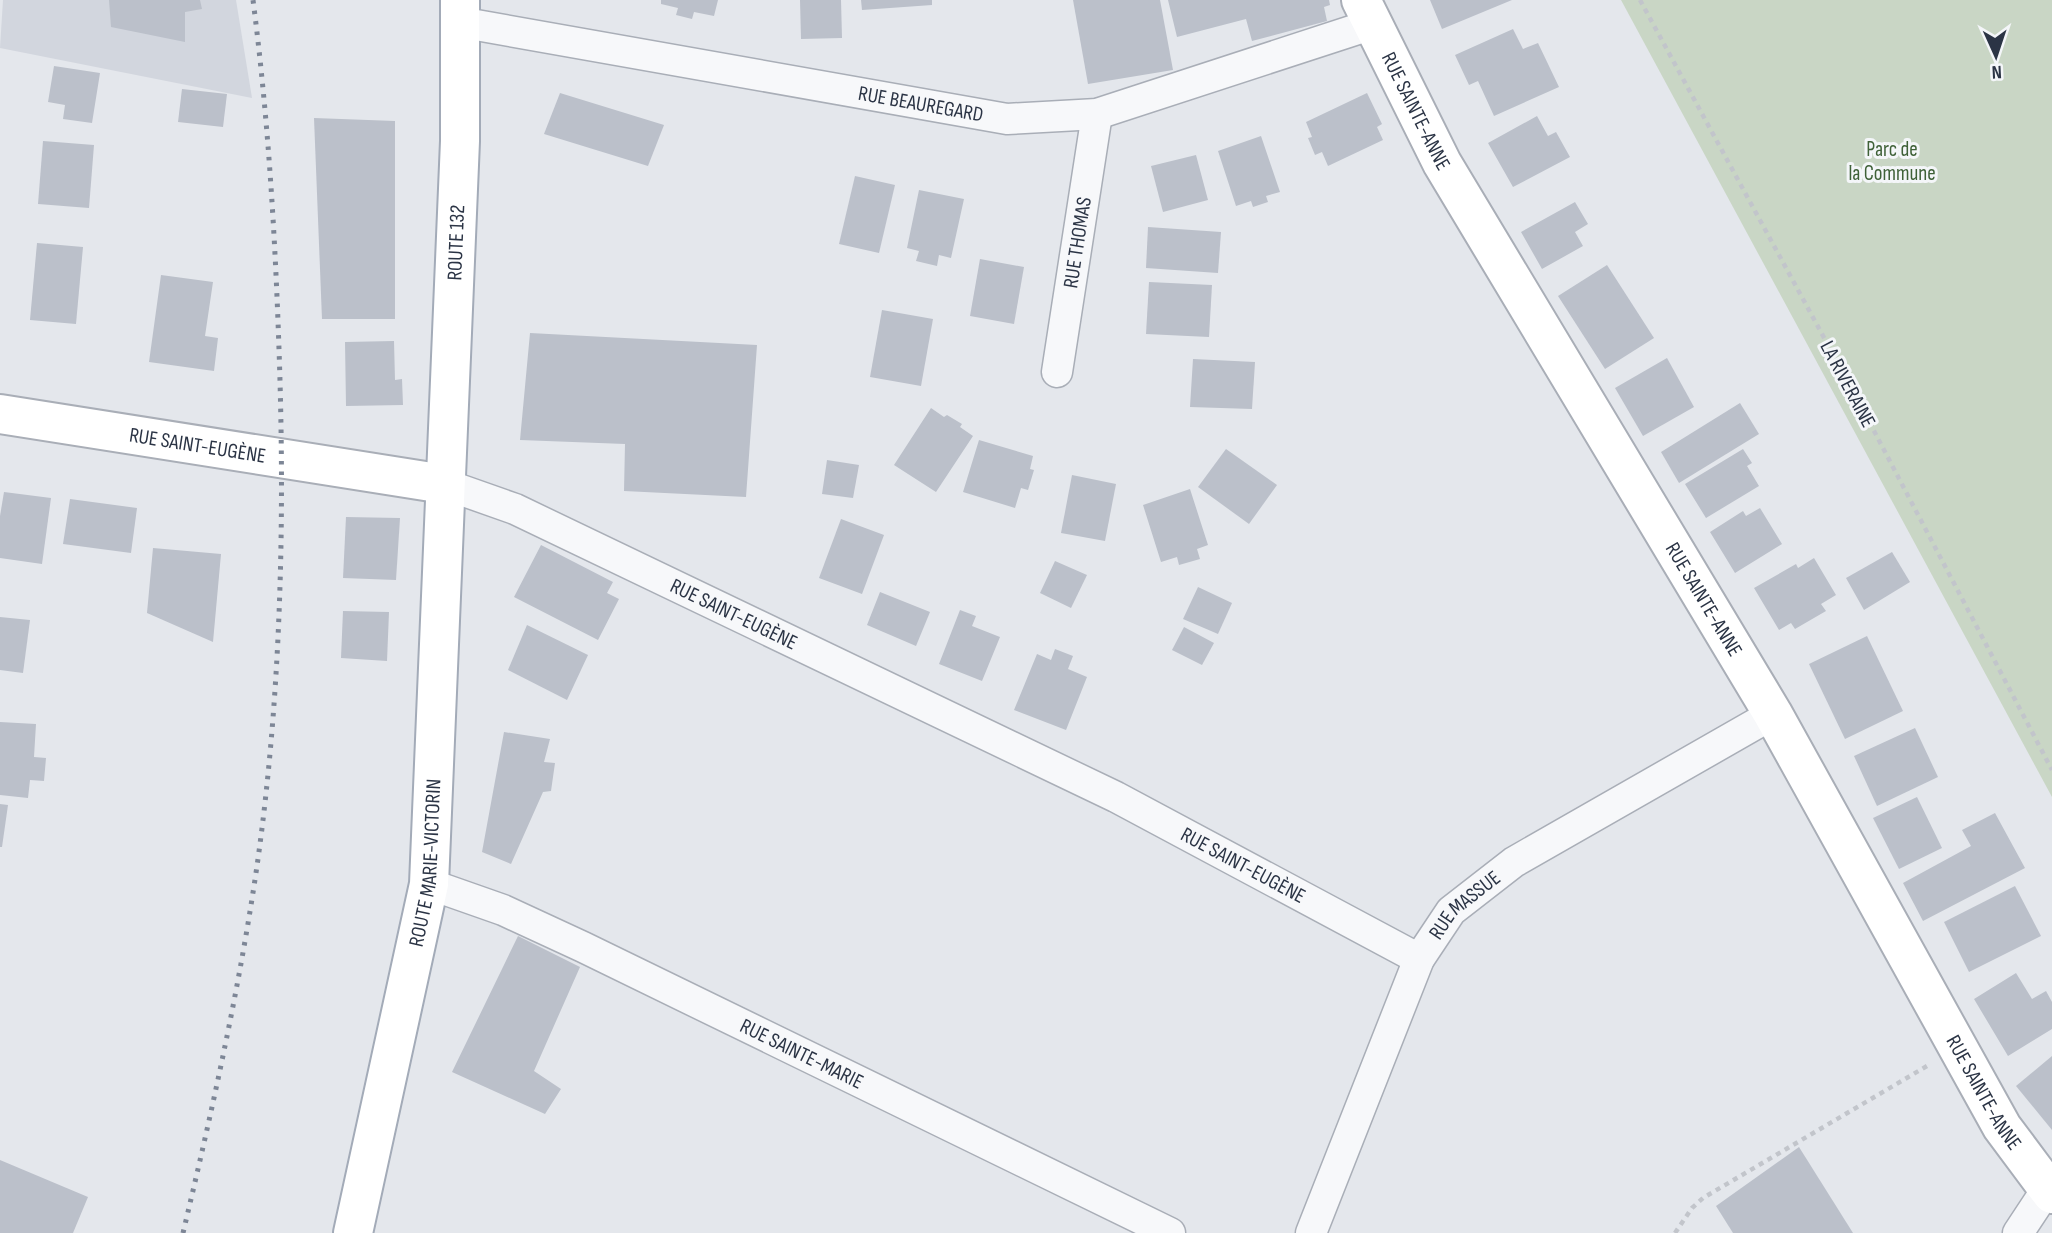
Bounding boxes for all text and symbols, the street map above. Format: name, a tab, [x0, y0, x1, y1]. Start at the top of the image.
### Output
north arrow	[1961, 21, 2031, 91]
street label: RUE SAINTE-ANNE	[1376, 48, 1456, 175]
text: N	[1991, 60, 2002, 83]
street label: RUE BEAUREGARD	[856, 81, 985, 128]
park label: Parc de la Commune	[1848, 137, 1936, 186]
street label: RUE THOMAS	[1058, 195, 1097, 290]
street label: ROUTE 132	[442, 204, 470, 281]
street label: LA RIVERAINE	[1814, 337, 1881, 432]
street label: RUE SAINT-EUGÈNE	[127, 423, 268, 469]
street label: RUE SAINTE-ANNE	[1660, 538, 1747, 661]
street label: RUE SAINT-EUGÈNE	[666, 573, 801, 655]
street label: ROUTE MARIE-VICTORIN	[404, 778, 446, 949]
street label: RUE SAINT-EUGÈNE	[1176, 822, 1310, 909]
street label: RUE MASSUE	[1424, 865, 1505, 944]
street label: RUE SAINTE-MARIE	[736, 1013, 867, 1095]
street label: RUE SAINTE-ANNE	[1941, 1031, 2027, 1155]

